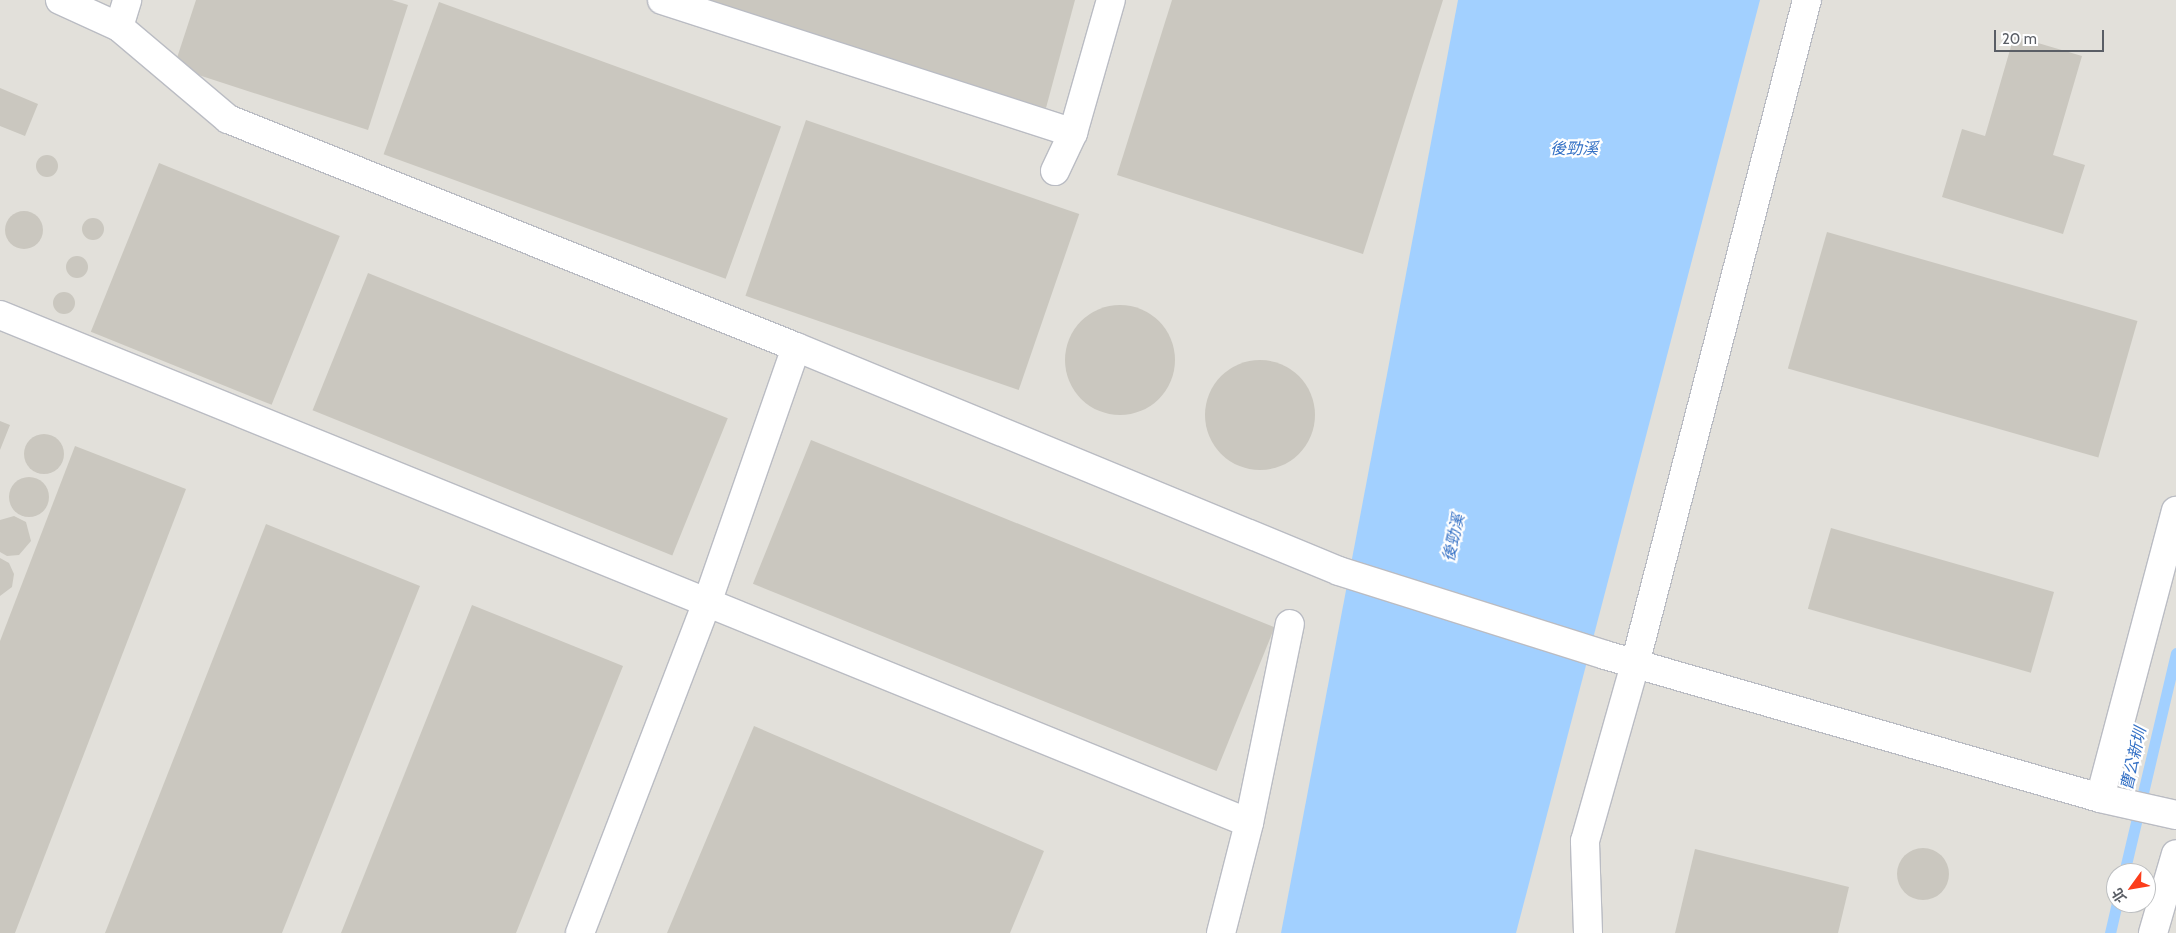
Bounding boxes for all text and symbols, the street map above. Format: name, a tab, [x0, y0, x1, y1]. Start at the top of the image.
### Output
scale bar	[1996, 20, 2106, 52]
text: 20 m	[2002, 30, 2037, 48]
water label: 後勁溪	[1550, 139, 1598, 159]
water label: 後勁溪	[1439, 512, 1469, 564]
water label: 曹公新圳	[2117, 726, 2151, 792]
north arrow	[2106, 863, 2156, 913]
text: 北	[2108, 885, 2130, 906]

